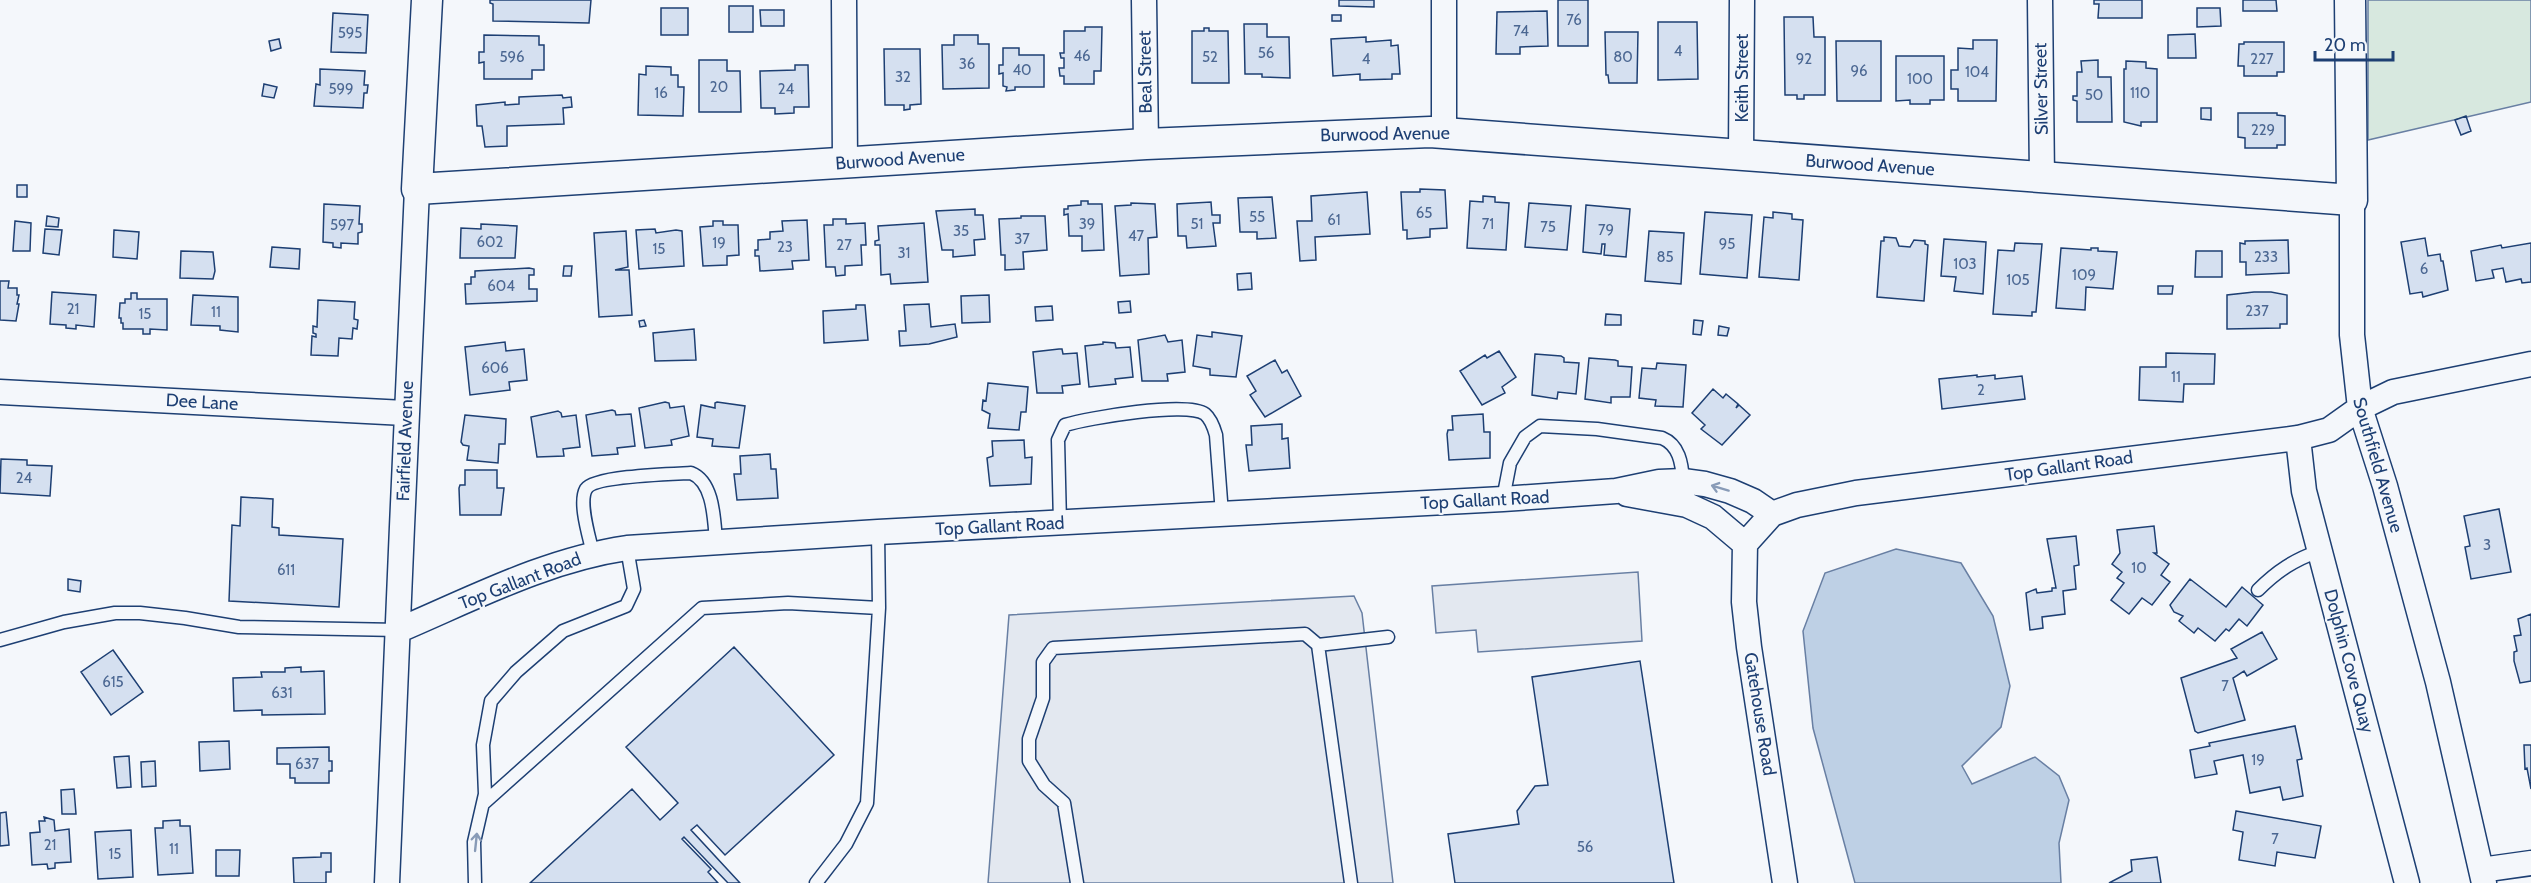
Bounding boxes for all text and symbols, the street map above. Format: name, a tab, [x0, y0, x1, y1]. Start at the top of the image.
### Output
house number: 76	[1566, 11, 1582, 29]
house number: 74	[1513, 22, 1529, 40]
house number: 595	[338, 24, 362, 42]
scale bar	[2315, 24, 2393, 62]
street label: Beal Street	[1133, 30, 1157, 114]
street label: Keith Street	[1731, 34, 1753, 122]
text: 20 m	[2324, 34, 2366, 56]
house number: 4	[1674, 42, 1683, 60]
street label: Silver Street	[2029, 43, 2053, 135]
house number: 56	[1258, 44, 1274, 62]
house number: 46	[1073, 47, 1091, 65]
house number: 596	[499, 48, 525, 66]
house number: 52	[1202, 48, 1218, 66]
house number: 80	[1613, 48, 1633, 66]
house number: 4	[1362, 50, 1371, 68]
house number: 92	[1796, 50, 1812, 68]
house number: 227	[2250, 50, 2274, 68]
house number: 36	[959, 55, 975, 73]
house number: 40	[1012, 61, 1032, 79]
house number: 96	[1850, 62, 1868, 80]
house number: 104	[1965, 63, 1989, 81]
house number: 32	[895, 68, 911, 86]
house number: 100	[1907, 70, 1933, 88]
house number: 20	[710, 78, 728, 96]
house number: 599	[328, 80, 354, 98]
house number: 24	[778, 80, 795, 98]
house number: 16	[654, 84, 668, 102]
house number: 110	[2130, 84, 2150, 102]
house number: 50	[2085, 86, 2103, 104]
house number: 229	[2251, 121, 2275, 139]
street label: Burwood Avenue	[1320, 122, 1450, 146]
street label: Burwood Avenue	[835, 144, 965, 174]
street label: Burwood Avenue	[1805, 150, 1935, 180]
house number: 65	[1416, 204, 1432, 222]
house number: 55	[1249, 208, 1265, 226]
house number: 61	[1327, 211, 1341, 229]
house number: 39	[1079, 215, 1095, 233]
house number: 51	[1190, 215, 1204, 233]
house number: 71	[1482, 215, 1494, 233]
house number: 597	[330, 216, 355, 234]
house number: 75	[1540, 218, 1556, 236]
house number: 79	[1598, 221, 1614, 239]
house number: 35	[953, 222, 969, 240]
house number: 47	[1128, 227, 1145, 245]
house number: 37	[1014, 230, 1030, 248]
house number: 602	[477, 233, 504, 251]
house number: 19	[712, 234, 726, 252]
house number: 95	[1719, 235, 1735, 253]
house number: 27	[836, 236, 852, 254]
house number: 23	[777, 238, 793, 256]
house number: 15	[652, 240, 666, 258]
house number: 31	[897, 244, 911, 262]
house number: 85	[1656, 248, 1674, 266]
house number: 233	[2254, 248, 2278, 266]
house number: 103	[1953, 255, 1977, 273]
house number: 6	[2420, 260, 2428, 278]
house number: 109	[2072, 266, 2096, 284]
house number: 105	[2006, 271, 2030, 289]
house number: 604	[487, 277, 515, 295]
house number: 21	[67, 300, 79, 318]
house number: 237	[2245, 302, 2269, 320]
house number: 11	[211, 303, 221, 321]
house number: 15	[138, 305, 152, 323]
house number: 606	[481, 359, 509, 377]
house number: 11	[2171, 368, 2181, 386]
street label: Fairfield Avenue	[392, 380, 418, 502]
house number: 2	[1977, 381, 1985, 399]
street label: Dee Lane	[165, 389, 239, 415]
street label: Southfield Avenue	[2348, 395, 2408, 535]
street label: Top Gallant Road	[2004, 446, 2134, 486]
house number: 24	[16, 469, 33, 487]
one-way arrow	[1711, 482, 1730, 493]
street label: Top Gallant Road	[1420, 486, 1550, 514]
street label: Top Gallant Road	[935, 512, 1065, 540]
house number: 3	[2483, 536, 2491, 554]
street label: Top Gallant Road	[456, 548, 584, 614]
house number: 10	[2131, 559, 2147, 577]
house number: 611	[277, 561, 295, 579]
street label: Dolphin Cove Quay	[2319, 587, 2379, 735]
street label: Gatehouse Road	[1739, 651, 1781, 777]
house number: 615	[102, 673, 124, 691]
house number: 7	[2221, 677, 2229, 695]
house number: 631	[271, 684, 293, 702]
house number: 19	[2251, 751, 2265, 769]
house number: 637	[295, 755, 320, 773]
house number: 7	[2271, 830, 2279, 848]
one-way arrow	[471, 833, 482, 853]
house number: 21	[44, 836, 56, 854]
house number: 56	[1577, 838, 1593, 856]
house number: 11	[169, 840, 179, 858]
house number: 15	[108, 845, 122, 863]

